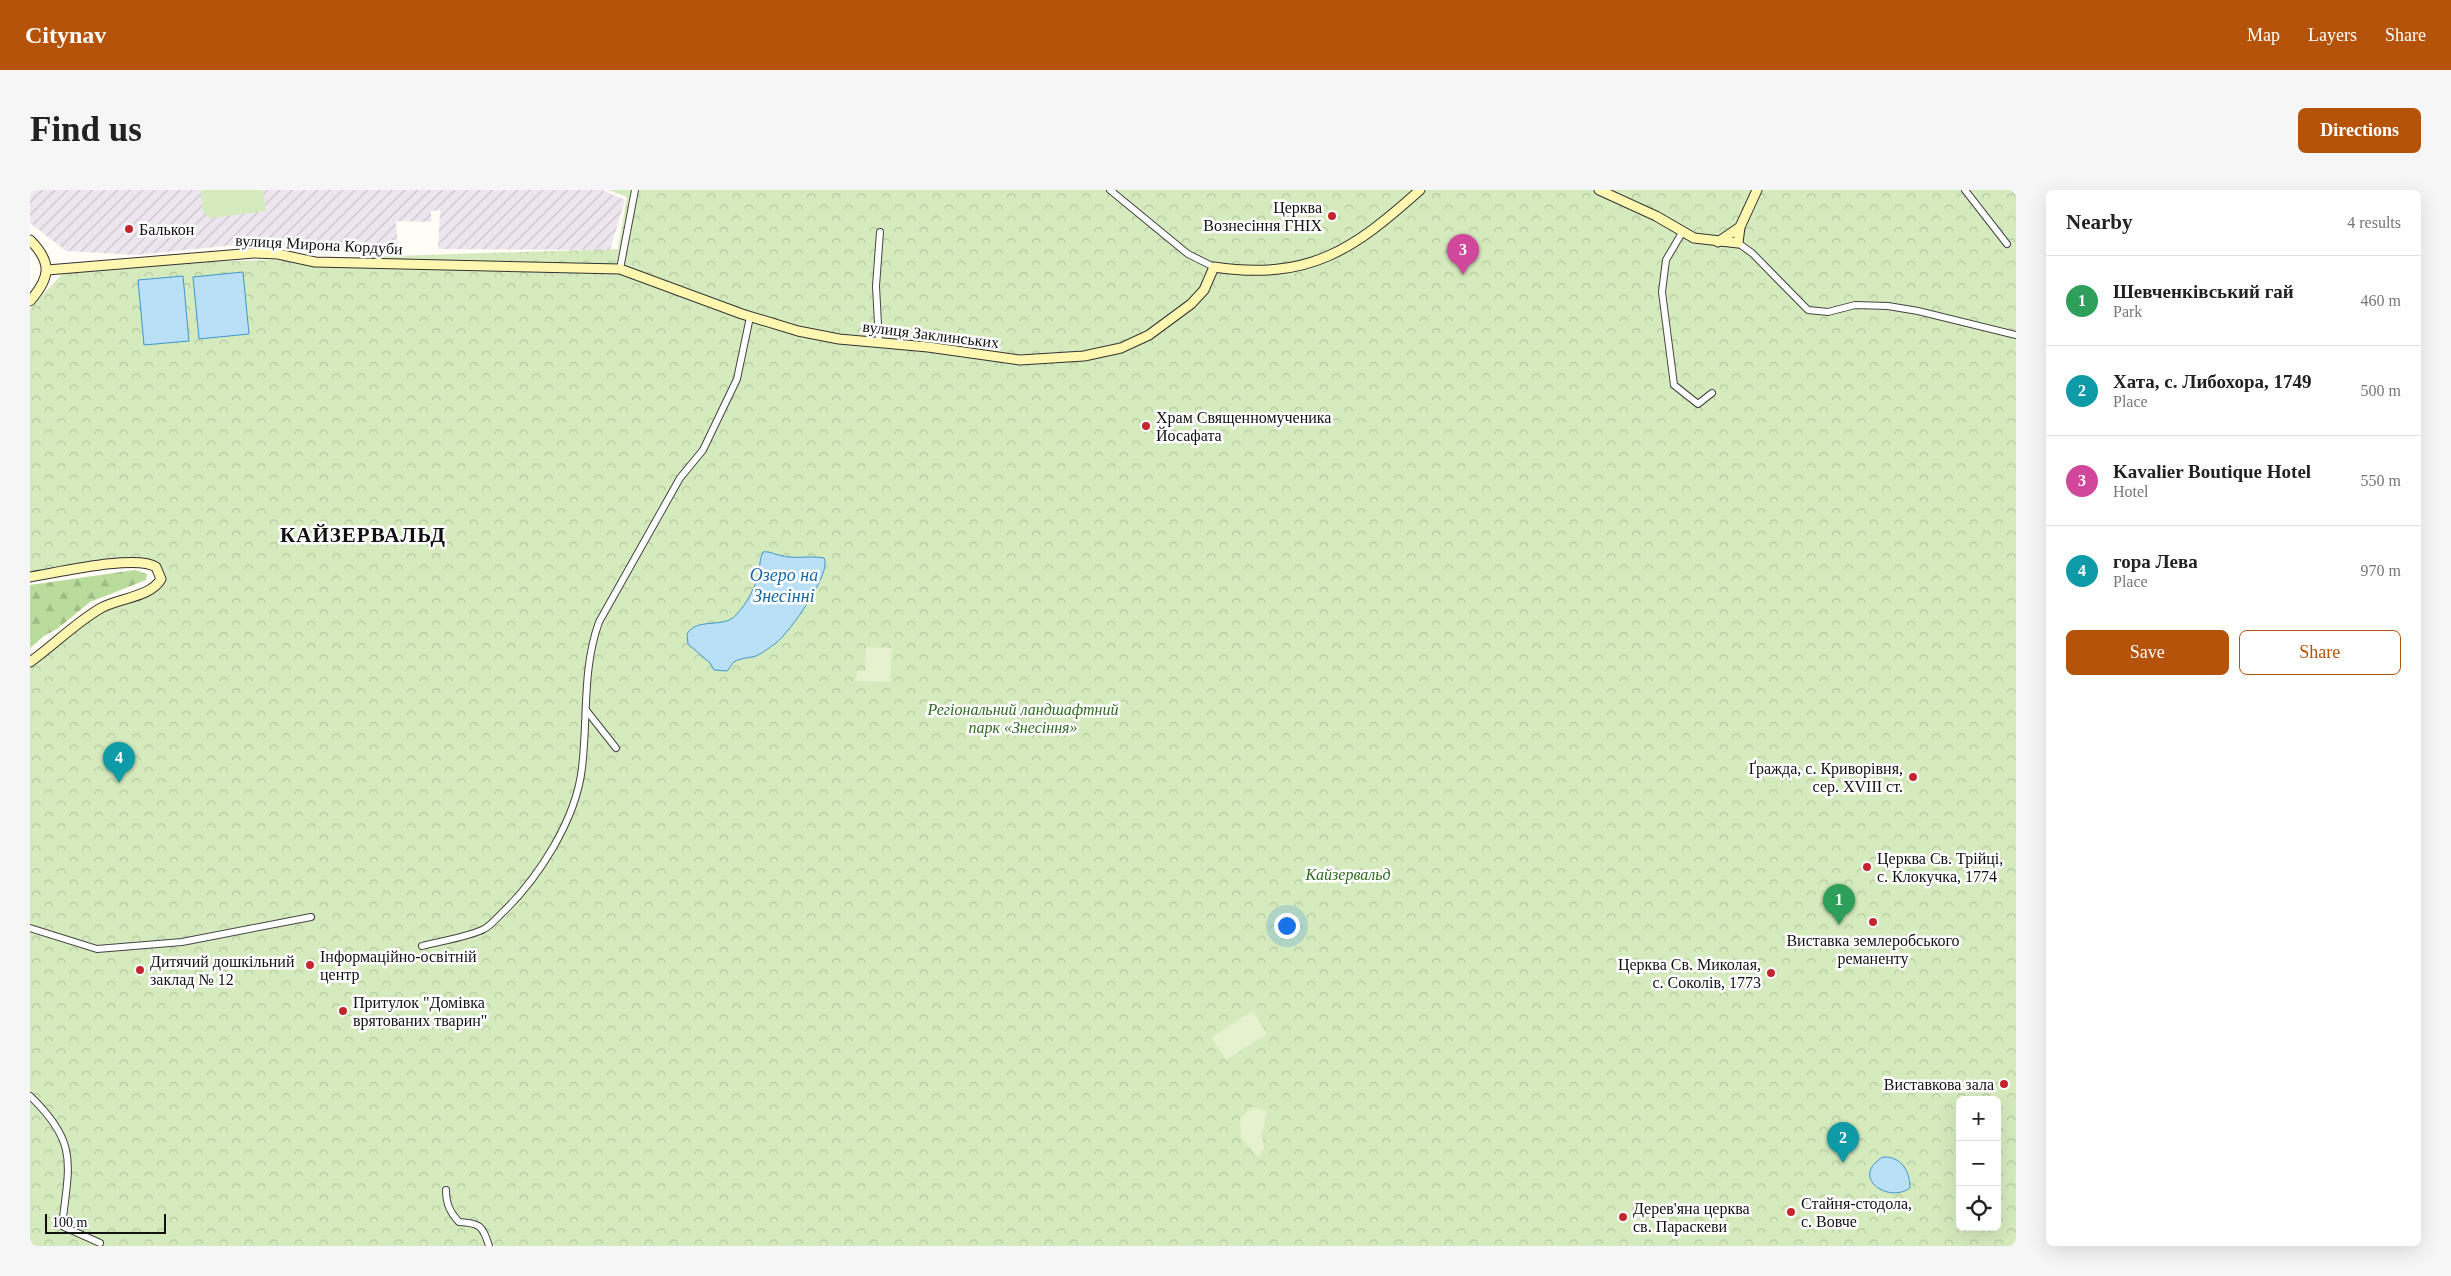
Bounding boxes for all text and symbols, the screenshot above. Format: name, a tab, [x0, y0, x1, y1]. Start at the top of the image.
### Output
text: Citynav	[25, 22, 106, 48]
text: Map	[2247, 25, 2280, 45]
text: Layers	[2308, 25, 2357, 45]
text: Share	[2385, 25, 2426, 45]
button: Directions	[2298, 108, 2421, 153]
text: Find us	[30, 110, 142, 149]
place label: Церква Вознесіння ГНІХ	[1203, 199, 1322, 234]
marker: Церква Вознесіння ГНІХ	[1326, 210, 1338, 222]
text: Nearby	[2066, 210, 2133, 234]
text: 4 results	[2347, 214, 2401, 231]
place label: Балькон	[139, 221, 195, 238]
marker: Балькон	[123, 223, 135, 235]
street label: вулиця Мирона Кордуби	[235, 232, 403, 258]
pin: 3	[1447, 234, 1479, 275]
text: Шевченківський гай	[2113, 281, 2294, 302]
text: 1	[2078, 292, 2086, 309]
text: 460 m	[2361, 292, 2401, 309]
text: Park	[2113, 303, 2142, 320]
street label: вулиця Заклинських	[862, 318, 1000, 352]
text: Хата, с. Либохора, 1749	[2113, 371, 2311, 392]
text: 2	[2078, 382, 2086, 399]
text: 500 m	[2361, 382, 2401, 399]
text: Place	[2113, 393, 2148, 410]
place label: Храм Священномученика Йосафата	[1156, 409, 1331, 445]
marker: Храм Священномученика Йосафата	[1140, 420, 1152, 432]
text: Kavalier Boutique Hotel	[2113, 461, 2311, 482]
text: 3	[2078, 472, 2086, 489]
text: 550 m	[2361, 472, 2401, 489]
text: Hotel	[2113, 483, 2149, 500]
district label: КАЙЗЕРВАЛЬД	[280, 523, 446, 547]
text: гора Лева	[2113, 551, 2198, 572]
text: 4	[2078, 562, 2086, 579]
text: 970 m	[2361, 562, 2401, 579]
water label: Озеро на Знесінні	[750, 565, 818, 606]
text: Place	[2113, 573, 2148, 590]
button: Save	[2066, 630, 2229, 675]
button: Share	[2239, 630, 2401, 675]
park label: Регіональний ландшафтний парк «Знесіння»	[926, 701, 1119, 737]
pin: 4	[103, 742, 135, 783]
place label: Ґражда, с. Криворівня, сер. XVIII ст.	[1749, 760, 1903, 796]
marker: Ґражда, с. Криворівня, сер. XVIII ст.	[1907, 771, 1919, 783]
place label: Церква Св. Трійці, с. Клокучка, 1774	[1877, 850, 2003, 886]
marker: Церква Св. Трійці, с. Клокучка, 1774	[1861, 861, 1873, 873]
park label: Кайзервальд	[1304, 866, 1391, 884]
pin: 1	[1823, 884, 1855, 925]
your location	[1274, 913, 1300, 939]
marker: Виставка землеробського реманенту	[1867, 916, 1879, 928]
place label: Виставка землеробського реманенту	[1786, 932, 1960, 968]
place label: Інформаційно-освітній центр	[320, 948, 477, 984]
place label: Дитячий дошкільний заклад № 12	[150, 953, 295, 989]
place label: Церква Св. Миколая, с. Соколів, 1773	[1618, 956, 1761, 991]
marker: Інформаційно-освітній центр	[304, 959, 316, 971]
marker: Дитячий дошкільний заклад № 12	[134, 964, 146, 976]
marker: Церква Св. Миколая, с. Соколів, 1773	[1765, 967, 1777, 979]
place label: Притулок "Домівка врятованих тварин"	[353, 994, 487, 1030]
marker: Притулок "Домівка врятованих тварин"	[337, 1005, 349, 1017]
place label: Виставкова зала	[1884, 1076, 1994, 1093]
marker: Виставкова зала	[1998, 1078, 2010, 1090]
map controls	[1956, 1096, 2001, 1231]
button: +	[1956, 1096, 2001, 1141]
pin: 2	[1827, 1122, 1859, 1163]
button: −	[1956, 1141, 2001, 1186]
button: locate	[1956, 1186, 2001, 1231]
place label: Стайня-стодола, с. Вовче	[1801, 1195, 1912, 1230]
place label: Дерев'яна церква св. Параскеви	[1633, 1200, 1750, 1236]
marker: Стайня-стодола, с. Вовче	[1785, 1206, 1797, 1218]
scale bar	[45, 1211, 166, 1234]
marker: Дерев'яна церква св. Параскеви	[1617, 1211, 1629, 1223]
text: 100 m	[52, 1215, 87, 1230]

